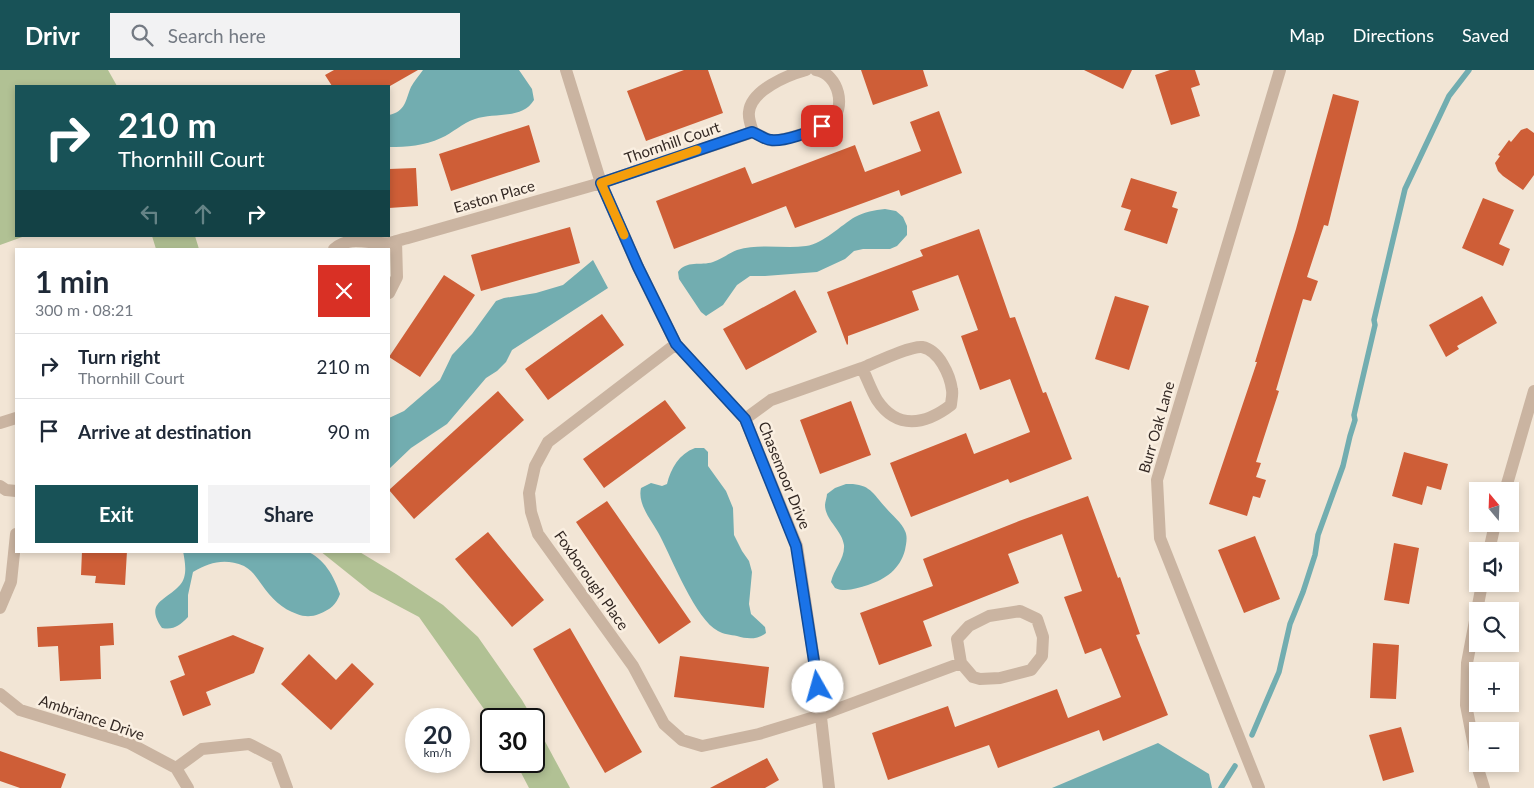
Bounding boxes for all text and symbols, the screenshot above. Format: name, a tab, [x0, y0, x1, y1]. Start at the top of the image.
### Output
search box	[110, 13, 460, 58]
text: Drivr	[25, 21, 80, 50]
icon: search	[128, 21, 156, 49]
text: Search here	[168, 24, 266, 47]
text: Map	[1289, 24, 1325, 46]
text: Directions	[1353, 24, 1434, 46]
text: Saved	[1462, 24, 1509, 46]
text: 210 m	[118, 103, 217, 145]
icon: right	[35, 105, 100, 170]
pin	[801, 105, 843, 147]
icon: arrive	[808, 112, 836, 140]
street label: Thornhill Court	[622, 117, 723, 167]
text: Thornhill Court	[118, 145, 265, 172]
street label: Easton Place	[451, 176, 537, 216]
icon: left	[136, 200, 164, 228]
icon: ahead	[189, 200, 217, 228]
icon: right	[242, 200, 270, 228]
text: 1 min	[35, 263, 109, 299]
button: close	[318, 265, 370, 317]
text: 300 m · 08:21	[35, 300, 134, 319]
text: Turn right	[78, 345, 160, 368]
icon: right	[35, 352, 63, 380]
text: 210 m	[316, 355, 370, 378]
text: Thornhill Court	[78, 368, 185, 387]
street label: Burr Oak Lane	[1134, 379, 1178, 475]
icon: arrive	[35, 417, 63, 445]
street label: Chasemoor Drive	[755, 419, 815, 531]
text: Arrive at destination	[78, 420, 251, 443]
text: 90 m	[327, 420, 370, 443]
north arrow	[1469, 482, 1519, 532]
map controls	[1469, 482, 1519, 772]
button: Exit	[35, 485, 198, 543]
button: Share	[208, 485, 370, 543]
street label: Foxborough Place	[551, 527, 633, 633]
button: sound	[1469, 542, 1519, 592]
button: search	[1469, 602, 1519, 652]
position arrow	[791, 660, 843, 712]
button: +	[1469, 662, 1519, 712]
street label: Ambriance Drive	[37, 691, 147, 743]
speed limit sign: 30	[480, 708, 545, 773]
text: 20	[423, 719, 452, 749]
button: −	[1469, 722, 1519, 772]
text: km/h	[423, 745, 452, 760]

